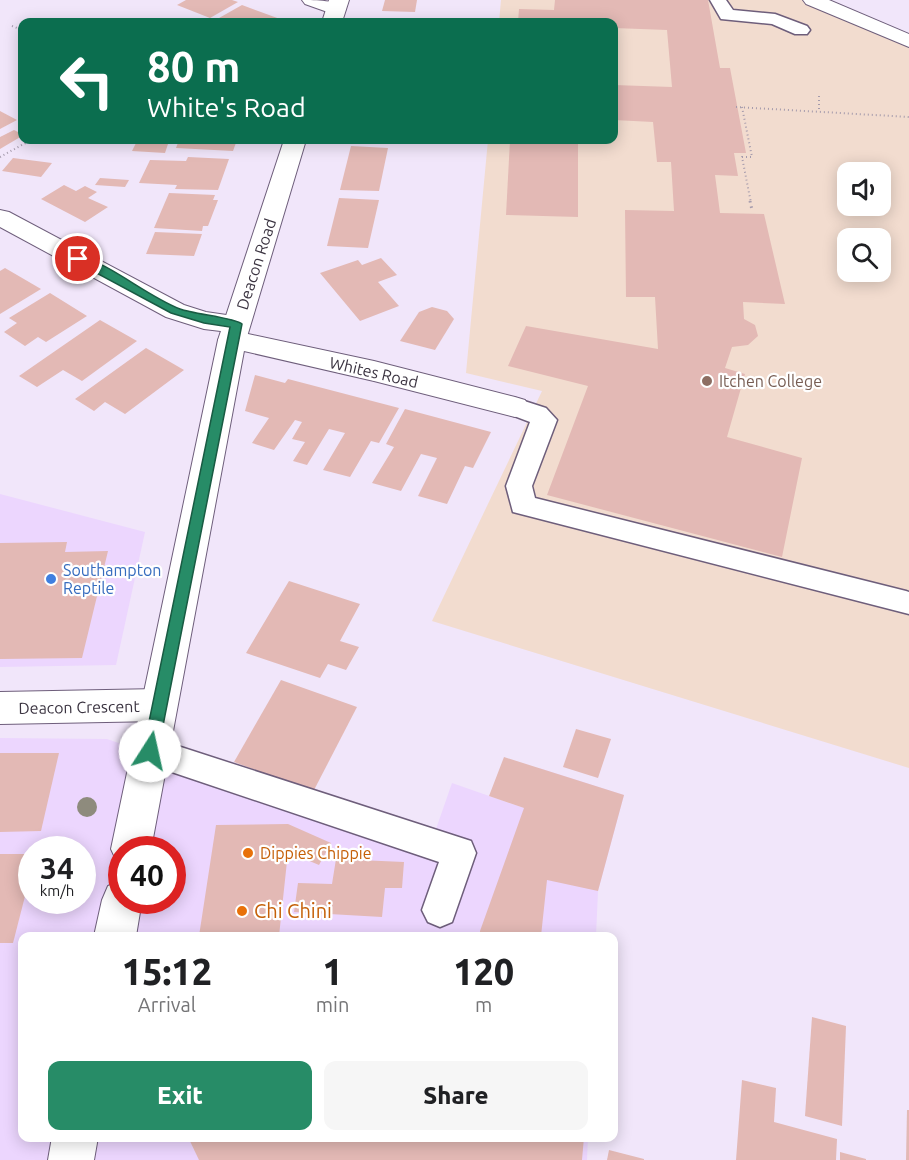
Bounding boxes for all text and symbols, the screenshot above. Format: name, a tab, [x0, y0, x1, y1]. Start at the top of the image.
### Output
icon: left	[48, 42, 126, 120]
text: 80 m	[147, 43, 241, 90]
text: White's Road	[147, 92, 306, 122]
map controls	[837, 162, 891, 282]
button: sound	[837, 162, 891, 216]
street label: Deacon Road	[233, 216, 279, 312]
button: search	[837, 228, 891, 282]
pin	[52, 233, 103, 284]
icon: arrive	[61, 242, 94, 275]
street label: Whites Road	[328, 353, 420, 391]
place label: Itchen College	[719, 372, 822, 390]
marker: Itchen College	[700, 374, 714, 388]
place label: Southampton Reptile	[63, 561, 161, 597]
marker: Southampton Reptile	[44, 572, 58, 586]
street label: Deacon Crescent	[18, 697, 140, 717]
position arrow	[118, 719, 182, 783]
speed limit sign: 40	[108, 836, 186, 914]
place label: Dippies Chippie	[260, 844, 372, 862]
marker: Dippies Chippie	[241, 846, 255, 860]
text: 34	[40, 851, 74, 885]
text: km/h	[40, 882, 74, 899]
place label: Chi Chini	[254, 899, 332, 922]
marker: Chi Chini	[235, 904, 249, 918]
text: 15:12	[122, 951, 212, 992]
text: 1	[322, 951, 343, 992]
text: 120	[453, 951, 514, 992]
text: Arrival	[138, 993, 196, 1016]
text: min	[316, 993, 349, 1016]
text: m	[475, 993, 492, 1016]
button: Exit	[48, 1061, 312, 1130]
button: Share	[324, 1061, 588, 1130]

